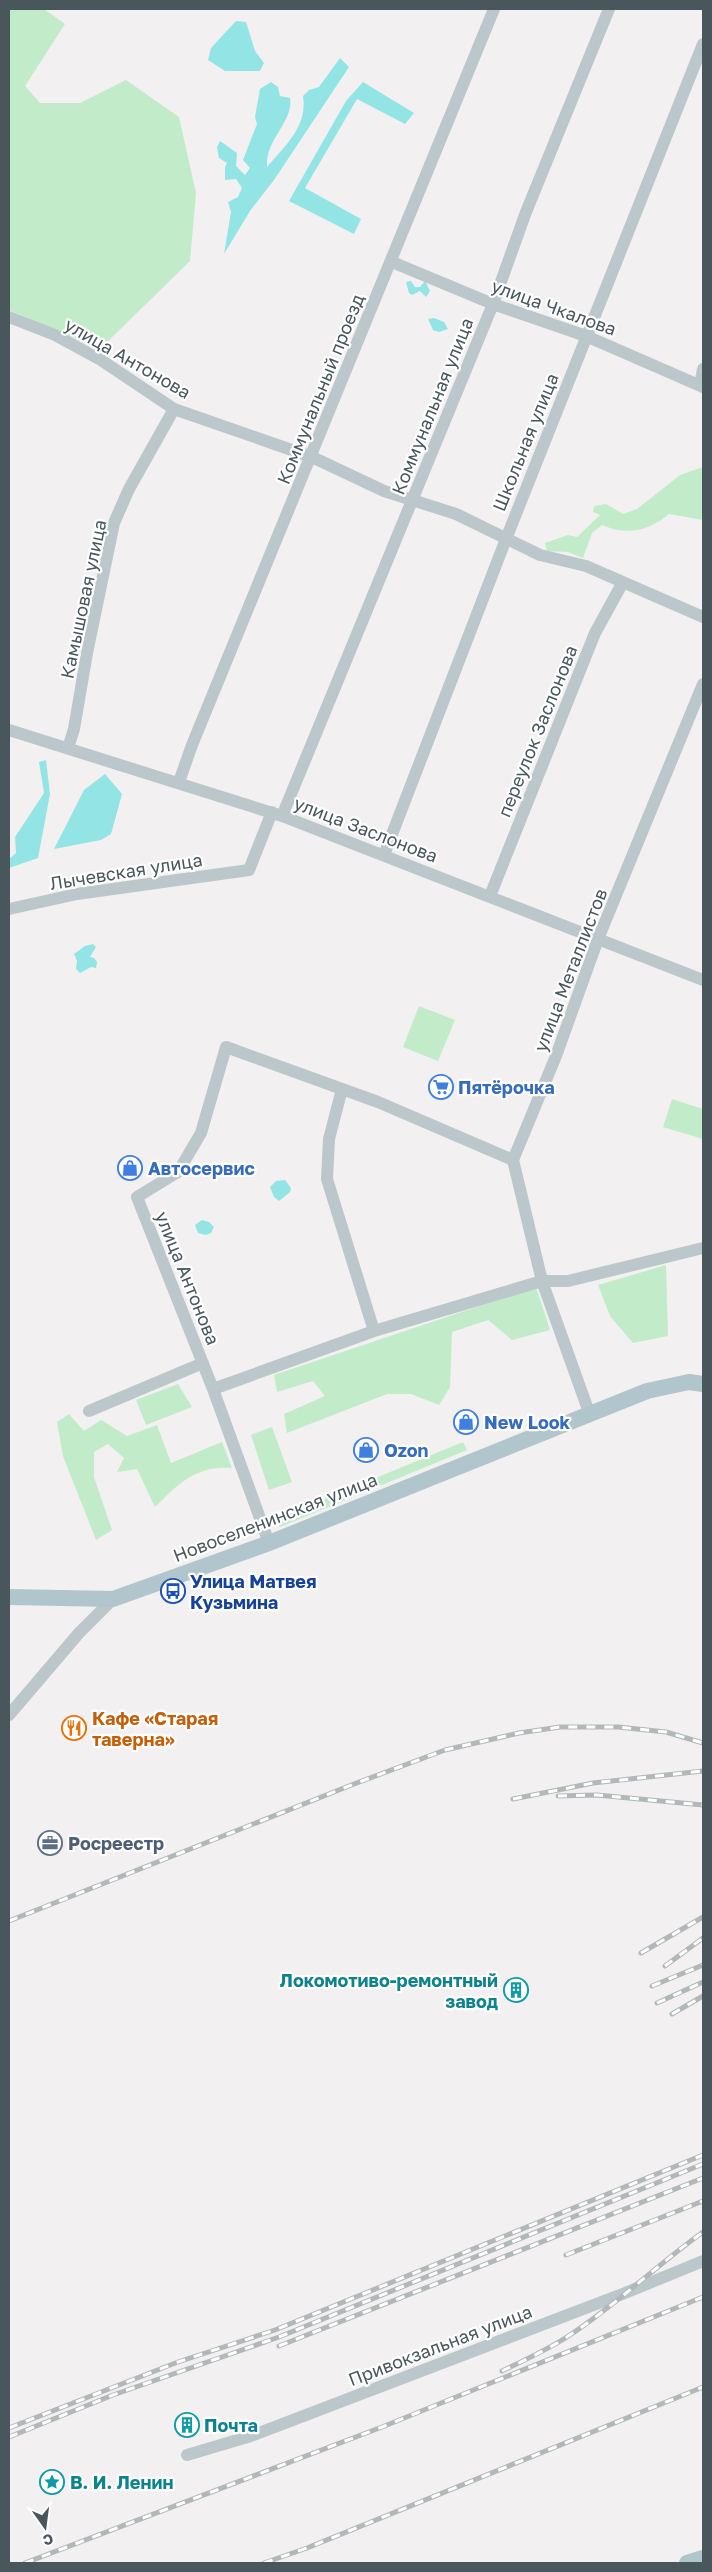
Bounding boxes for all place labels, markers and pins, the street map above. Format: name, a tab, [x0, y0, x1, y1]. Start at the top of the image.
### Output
supermarket icon: Пятёрочка	[428, 1074, 454, 1100]
place label: Пятёрочка	[458, 1076, 555, 1098]
shop icon: Автосервис	[117, 1155, 143, 1181]
place label: Автосервис	[148, 1157, 255, 1179]
shop icon: New Look	[453, 1409, 479, 1435]
place label: New Look	[484, 1411, 571, 1433]
shop icon: Ozon	[353, 1437, 379, 1463]
place label: Ozon	[384, 1439, 429, 1461]
place label: Улица Матвея Кузьмина	[190, 1570, 316, 1613]
bus stop icon: Улица Матвея Кузьмина	[160, 1578, 186, 1604]
place label: Кафе «Старая таверна»	[92, 1707, 218, 1750]
restaurant icon: Кафе «Старая таверна»	[61, 1715, 87, 1741]
office icon: Росреестр	[37, 1830, 63, 1856]
place label: Росреестр	[68, 1832, 164, 1854]
place label: Локомотиво-ремонтный завод	[280, 1969, 498, 2012]
building icon: Локомотиво-ремонтный завод	[503, 1977, 529, 2003]
building icon: Почта	[174, 2412, 200, 2438]
place label: Почта	[204, 2414, 258, 2436]
place icon: В. И. Ленин	[39, 2469, 65, 2495]
place label: В. И. Ленин	[70, 2471, 173, 2493]

